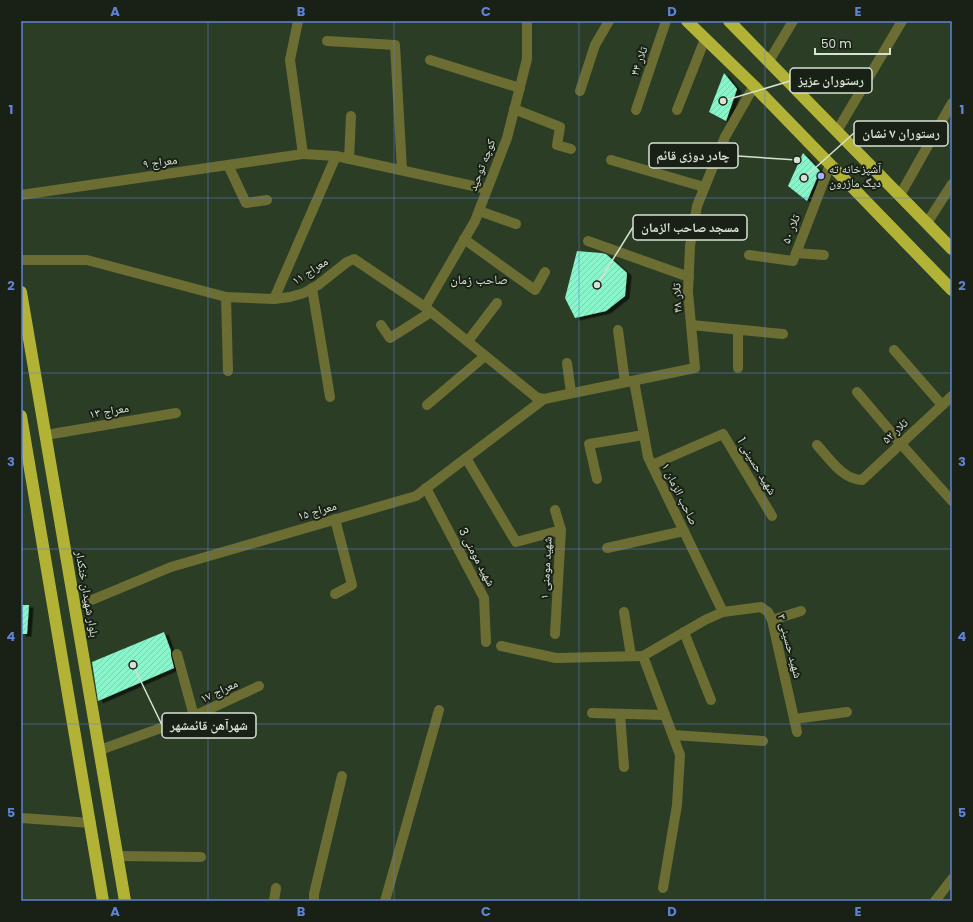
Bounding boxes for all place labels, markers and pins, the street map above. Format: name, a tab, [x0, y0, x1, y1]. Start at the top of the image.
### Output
callout: رستوران عزیز	[790, 68, 872, 93]
callout: رستوران ۷ نشان	[854, 121, 948, 146]
callout: چادر دوزی قائم	[649, 143, 738, 168]
place label: آشپزخانه ته دیگ مازرون	[829, 160, 882, 191]
marker: آشپزخانه ته دیگ مازرون	[816, 171, 826, 181]
callout: مسجد صاحب الزمان	[633, 215, 747, 240]
callout: شهرآهن قائمشهر	[162, 713, 256, 738]

